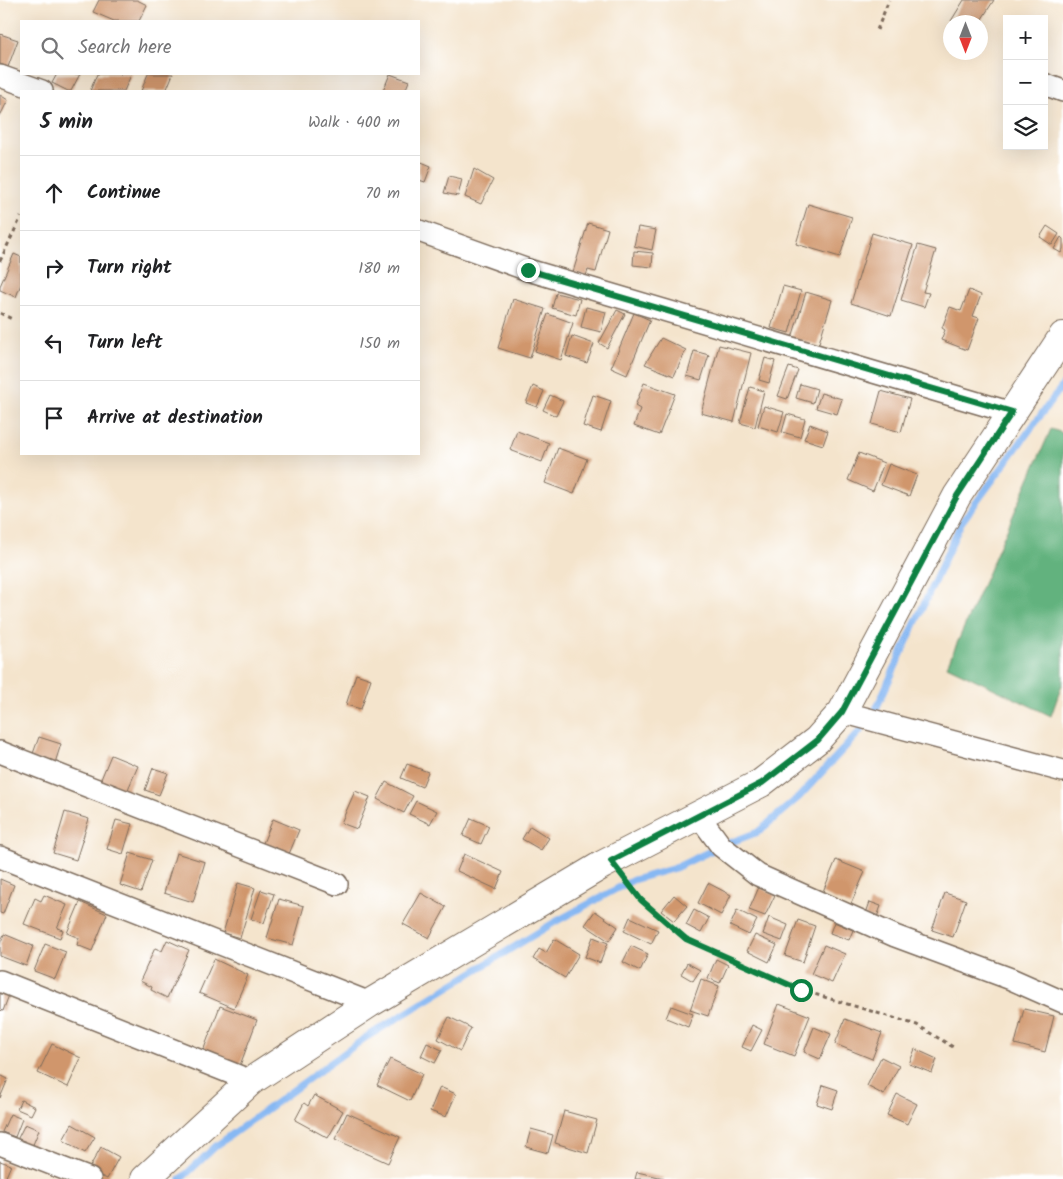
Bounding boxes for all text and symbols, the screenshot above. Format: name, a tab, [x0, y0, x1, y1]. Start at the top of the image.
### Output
north arrow	[943, 15, 988, 60]
map controls	[1003, 15, 1048, 150]
button: +	[1003, 15, 1048, 60]
search box	[20, 20, 420, 75]
text: Search here	[78, 33, 172, 63]
icon: search	[38, 34, 66, 62]
button: −	[1003, 60, 1048, 105]
button: layers	[1003, 105, 1048, 150]
text: 5 min	[40, 106, 93, 139]
text: Walk · 400 m	[308, 110, 400, 135]
text: Continue	[87, 178, 160, 208]
icon: ahead	[40, 179, 68, 207]
text: 70 m	[365, 181, 400, 206]
text: Turn right	[87, 253, 172, 283]
icon: right	[40, 254, 68, 282]
text: 180 m	[358, 256, 400, 281]
route end	[517, 259, 540, 282]
text: Turn left	[87, 328, 162, 358]
icon: left	[40, 329, 68, 357]
text: 150 m	[359, 331, 400, 356]
text: Arrive at destination	[87, 403, 263, 433]
icon: arrive	[40, 404, 68, 432]
route start	[790, 979, 813, 1002]

